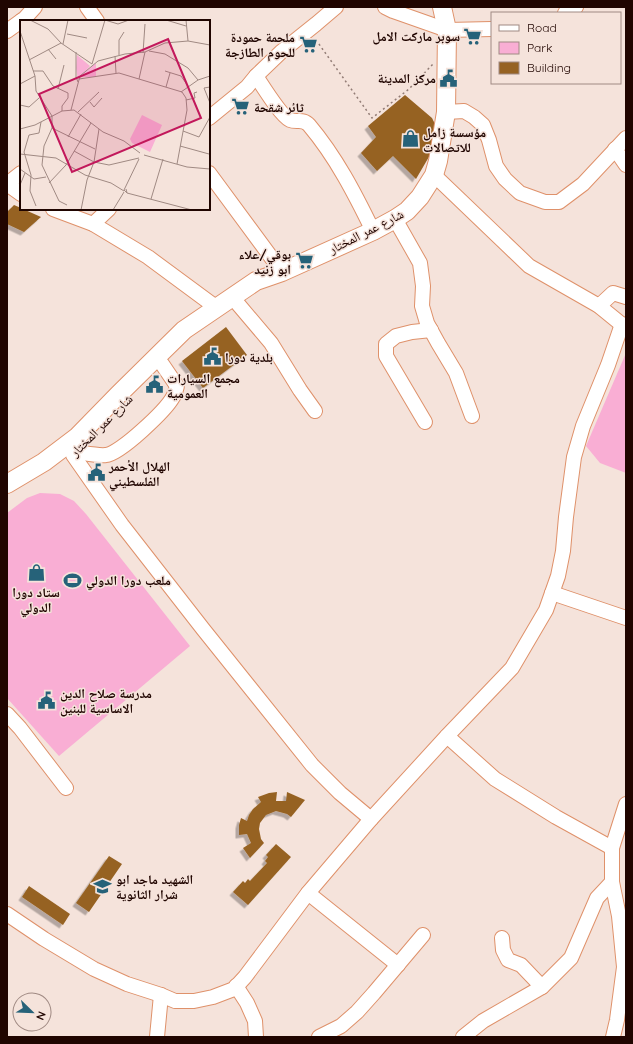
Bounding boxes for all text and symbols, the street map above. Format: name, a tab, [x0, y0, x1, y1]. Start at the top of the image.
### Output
legend	[491, 12, 621, 84]
inset map	[20, 20, 210, 210]
text: Road	[527, 20, 557, 35]
supermarket icon: سوبر ماركت الامل	[463, 26, 483, 46]
place label: سوبر ماركت الامل	[372, 28, 460, 45]
place label: ملحمة حمودة للحوم الطازجة	[225, 29, 295, 62]
supermarket icon: ملحمة حمودة للحوم الطازجة	[298, 34, 318, 54]
text: Park	[527, 40, 552, 55]
text: Building	[527, 60, 571, 75]
public building icon: مركز المدينة	[439, 68, 459, 88]
place label: مركز المدينة	[378, 70, 436, 86]
supermarket icon: ثائر شقحة	[231, 97, 251, 117]
place label: ثائر شقحة	[254, 99, 304, 115]
place label: مؤسسة زامل للاتصالات	[423, 124, 486, 155]
shop icon: مؤسسة زامل للاتصالات	[400, 129, 420, 149]
street label: شارع عمر المختار	[325, 205, 407, 259]
place label: بوقي/علاء ابو زنيد	[238, 246, 291, 277]
supermarket icon: بوقي/علاء ابو زنيد	[294, 251, 314, 271]
public building icon: بلدية دورا	[202, 347, 222, 367]
place label: بلدية دورا	[225, 349, 273, 365]
place label: مجمع السيارات العمومية	[167, 370, 240, 401]
public building icon: مجمع السيارات العمومية	[144, 375, 164, 395]
street label: شارع عمر المختار	[66, 390, 137, 462]
place label: الهلال الأحمر الفلسطيني	[108, 458, 170, 492]
public building icon: الهلال الأحمر الفلسطيني	[86, 463, 106, 483]
shop icon: ستاد دورا الدولي	[26, 563, 46, 583]
sports icon: ملعب دورا الدولي	[63, 570, 83, 590]
place label: ملعب دورا الدولي	[86, 572, 171, 591]
place label: ستاد دورا الدولي	[12, 584, 60, 618]
place label: مدرسة صلاح الدين الاساسية للبنين	[60, 685, 152, 717]
public building icon: مدرسة صلاح الدين الاساسية للبنين	[37, 690, 57, 710]
place label: الشهيد ماجد ابو شرار الثانوية	[116, 871, 193, 902]
school or university icon: الشهيد ماجد ابو شرار الثانوية	[93, 876, 113, 896]
north arrow	[12, 992, 52, 1032]
text: N	[33, 1009, 49, 1022]

